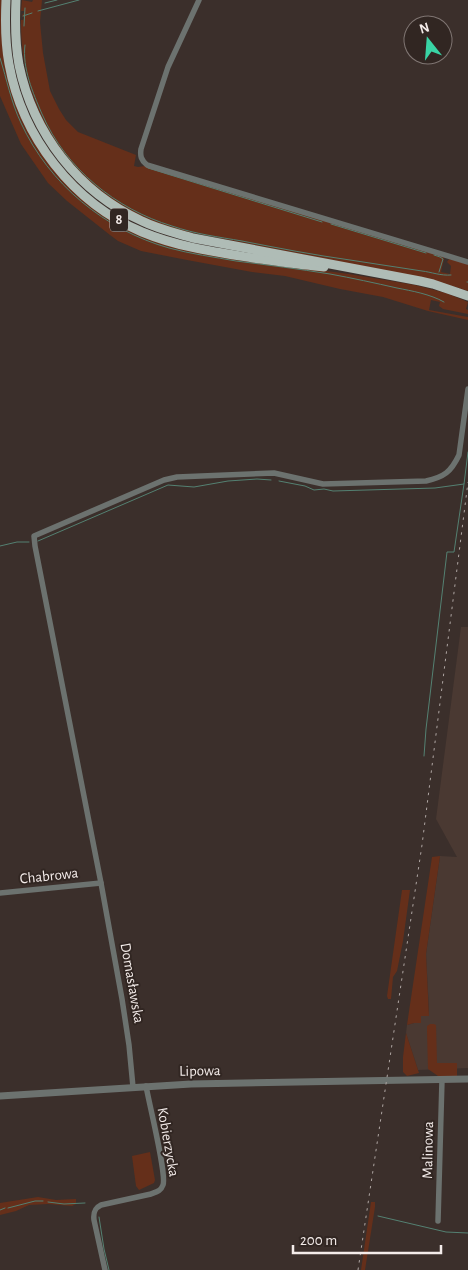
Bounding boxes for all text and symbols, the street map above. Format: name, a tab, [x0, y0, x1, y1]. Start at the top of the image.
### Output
north arrow	[403, 15, 453, 65]
text: N	[418, 20, 431, 37]
road number: 8	[110, 208, 128, 232]
street label: Chabrowa	[19, 865, 79, 887]
street label: Domasławska	[118, 942, 146, 1024]
street label: Lipowa	[179, 1063, 221, 1079]
street label: Kobierzycka	[155, 1106, 181, 1178]
street label: Malinowa	[420, 1121, 436, 1179]
scale bar	[293, 1222, 440, 1254]
text: 200 m	[300, 1233, 337, 1248]

